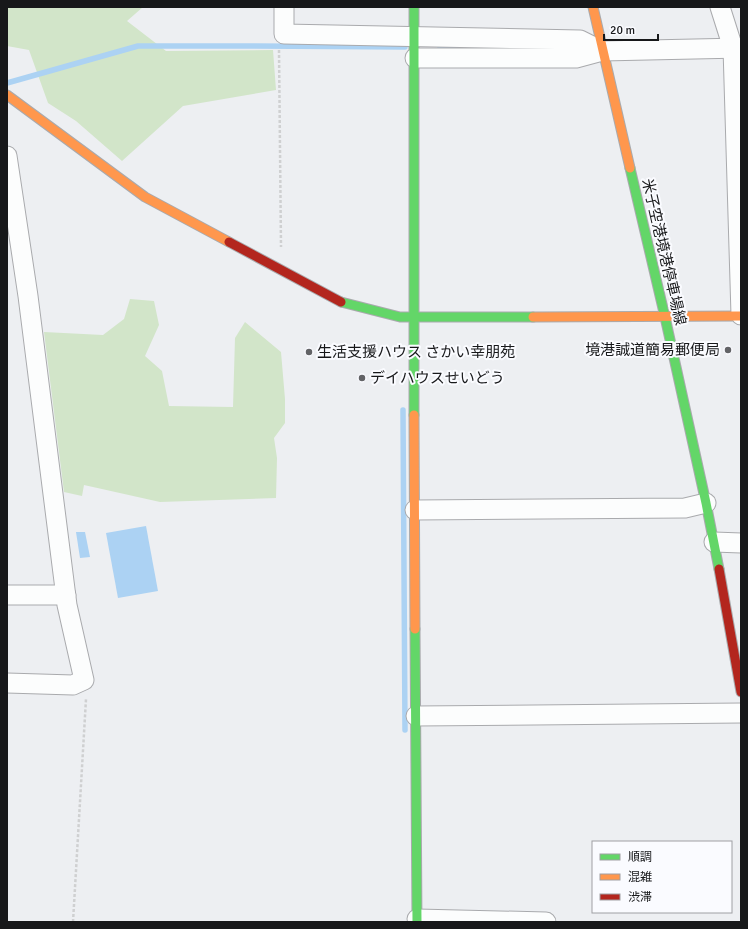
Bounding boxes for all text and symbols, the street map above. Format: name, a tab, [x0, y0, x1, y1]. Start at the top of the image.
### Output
scale bar	[604, 16, 658, 42]
text: 20 m	[610, 23, 635, 38]
street label: 米子空港境港停車場線	[638, 177, 690, 327]
place label: 境港誠道簡易郵便局	[585, 341, 720, 359]
place label: 生活支援ハウス さかい幸朋苑	[317, 343, 515, 361]
marker: 境港誠道簡易郵便局	[723, 345, 733, 355]
marker: 生活支援ハウス さかい幸朋苑	[304, 347, 314, 357]
place label: デイハウスせいどう	[370, 369, 505, 387]
marker: デイハウスせいどう	[357, 373, 367, 383]
legend	[592, 841, 732, 913]
text: 順調	[628, 850, 652, 865]
text: 混雑	[628, 870, 652, 885]
text: 渋滞	[628, 890, 652, 905]

